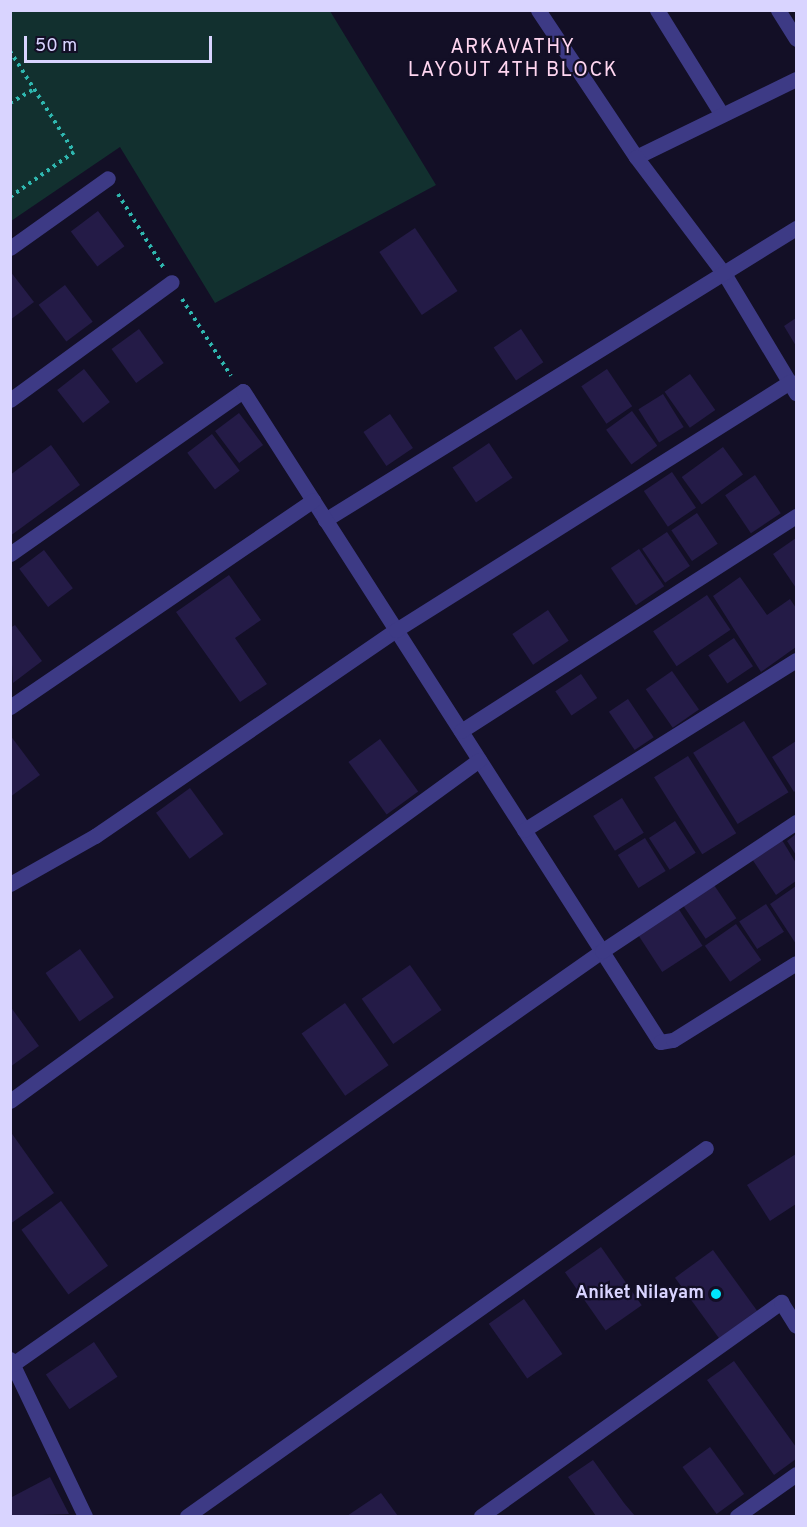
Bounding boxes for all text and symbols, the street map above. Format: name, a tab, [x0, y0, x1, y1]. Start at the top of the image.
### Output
scale bar	[27, 24, 214, 62]
text: 50 m	[35, 35, 77, 58]
district label: ARKAVATHY LAYOUT 4TH BLOCK	[407, 36, 619, 83]
place label: Aniket Nilayam	[575, 1283, 704, 1305]
marker: Aniket Nilayam	[709, 1287, 723, 1301]

